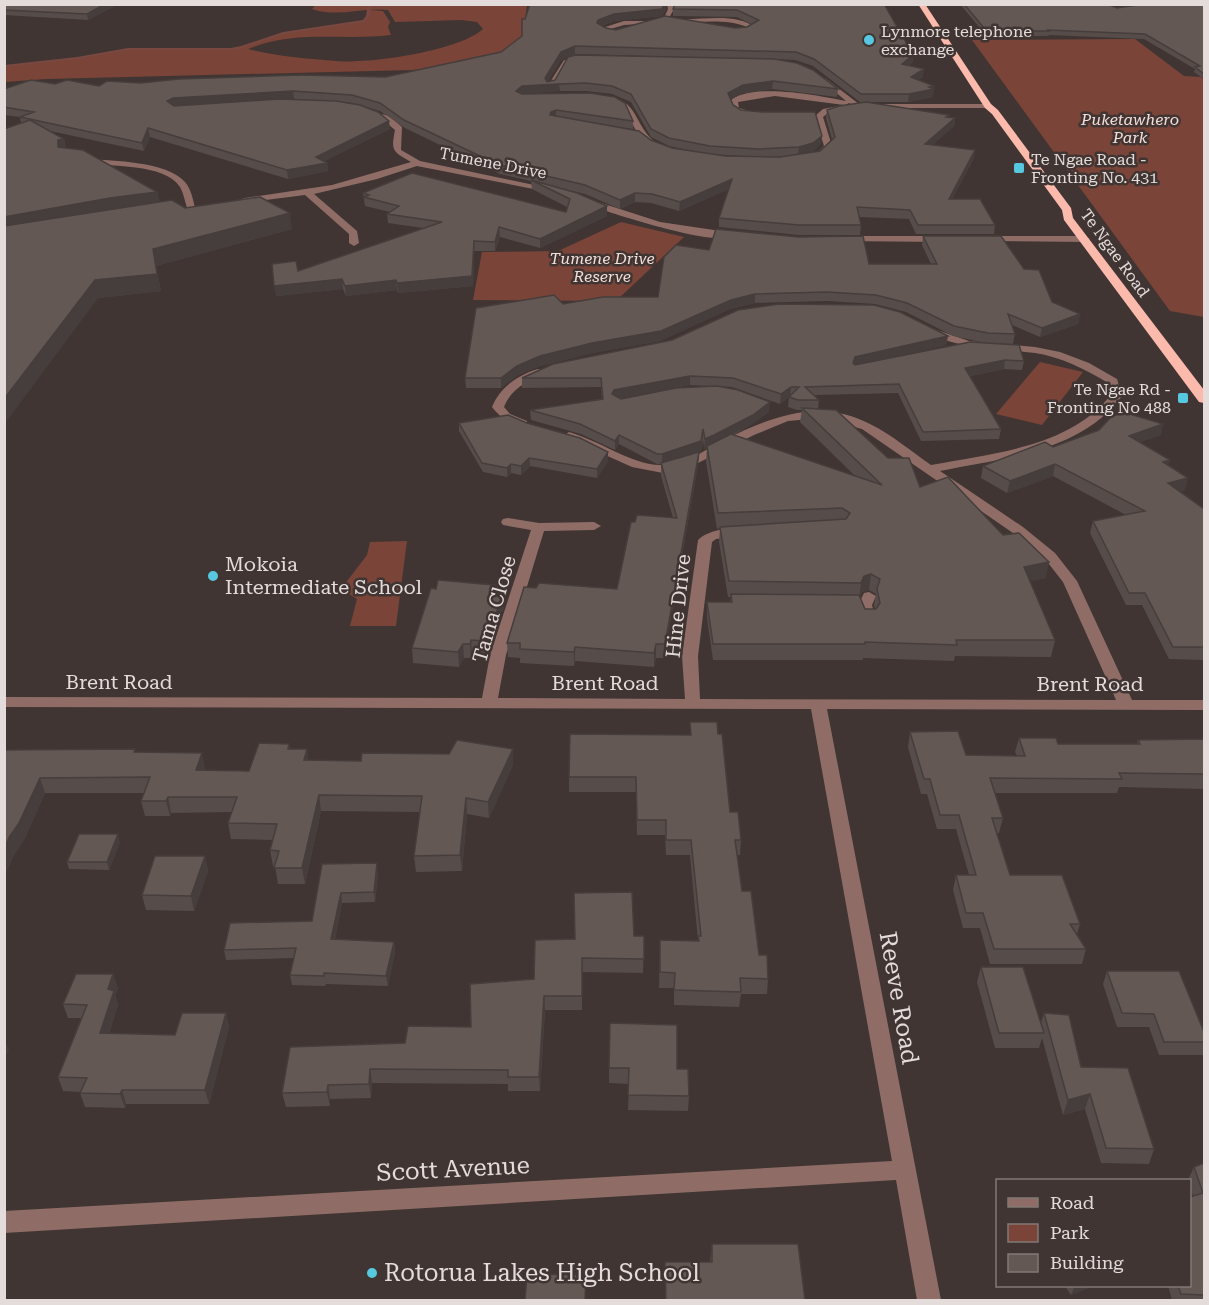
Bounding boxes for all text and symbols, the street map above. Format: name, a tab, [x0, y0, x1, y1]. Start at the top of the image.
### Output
place label: Lynmore telephone exchange	[881, 22, 1032, 59]
marker: Lynmore telephone exchange	[862, 33, 876, 47]
park label: Puketawhero Park	[1080, 110, 1179, 147]
street label: Tumene Drive	[438, 143, 548, 183]
place label: Te Ngae Road - Fronting No. 431	[1031, 150, 1158, 187]
marker: Te Ngae Road - Fronting No. 431	[1012, 161, 1026, 175]
street label: Te Ngae Road	[1077, 205, 1153, 301]
park label: Tumene Drive Reserve	[550, 249, 654, 286]
place label: Te Ngae Rd - Fronting No 488	[1047, 380, 1171, 417]
marker: Te Ngae Rd - Fronting No 488	[1176, 391, 1190, 405]
place label: Mokoia Intermediate School	[225, 552, 422, 599]
street label: Tama Close	[467, 553, 521, 665]
street label: Hine Drive	[661, 553, 695, 659]
marker: Mokoia Intermediate School	[206, 569, 220, 583]
street label: Brent Road	[66, 670, 173, 694]
street label: Brent Road	[552, 671, 659, 695]
street label: Brent Road	[1037, 672, 1144, 696]
street label: Reeve Road	[874, 929, 924, 1067]
street label: Scott Avenue	[376, 1151, 530, 1187]
legend	[996, 1179, 1191, 1287]
text: Road	[1050, 1192, 1095, 1213]
text: Park	[1050, 1222, 1090, 1243]
text: Building	[1050, 1252, 1124, 1273]
place label: Rotorua Lakes High School	[384, 1259, 700, 1287]
marker: Rotorua Lakes High School	[365, 1266, 379, 1280]

